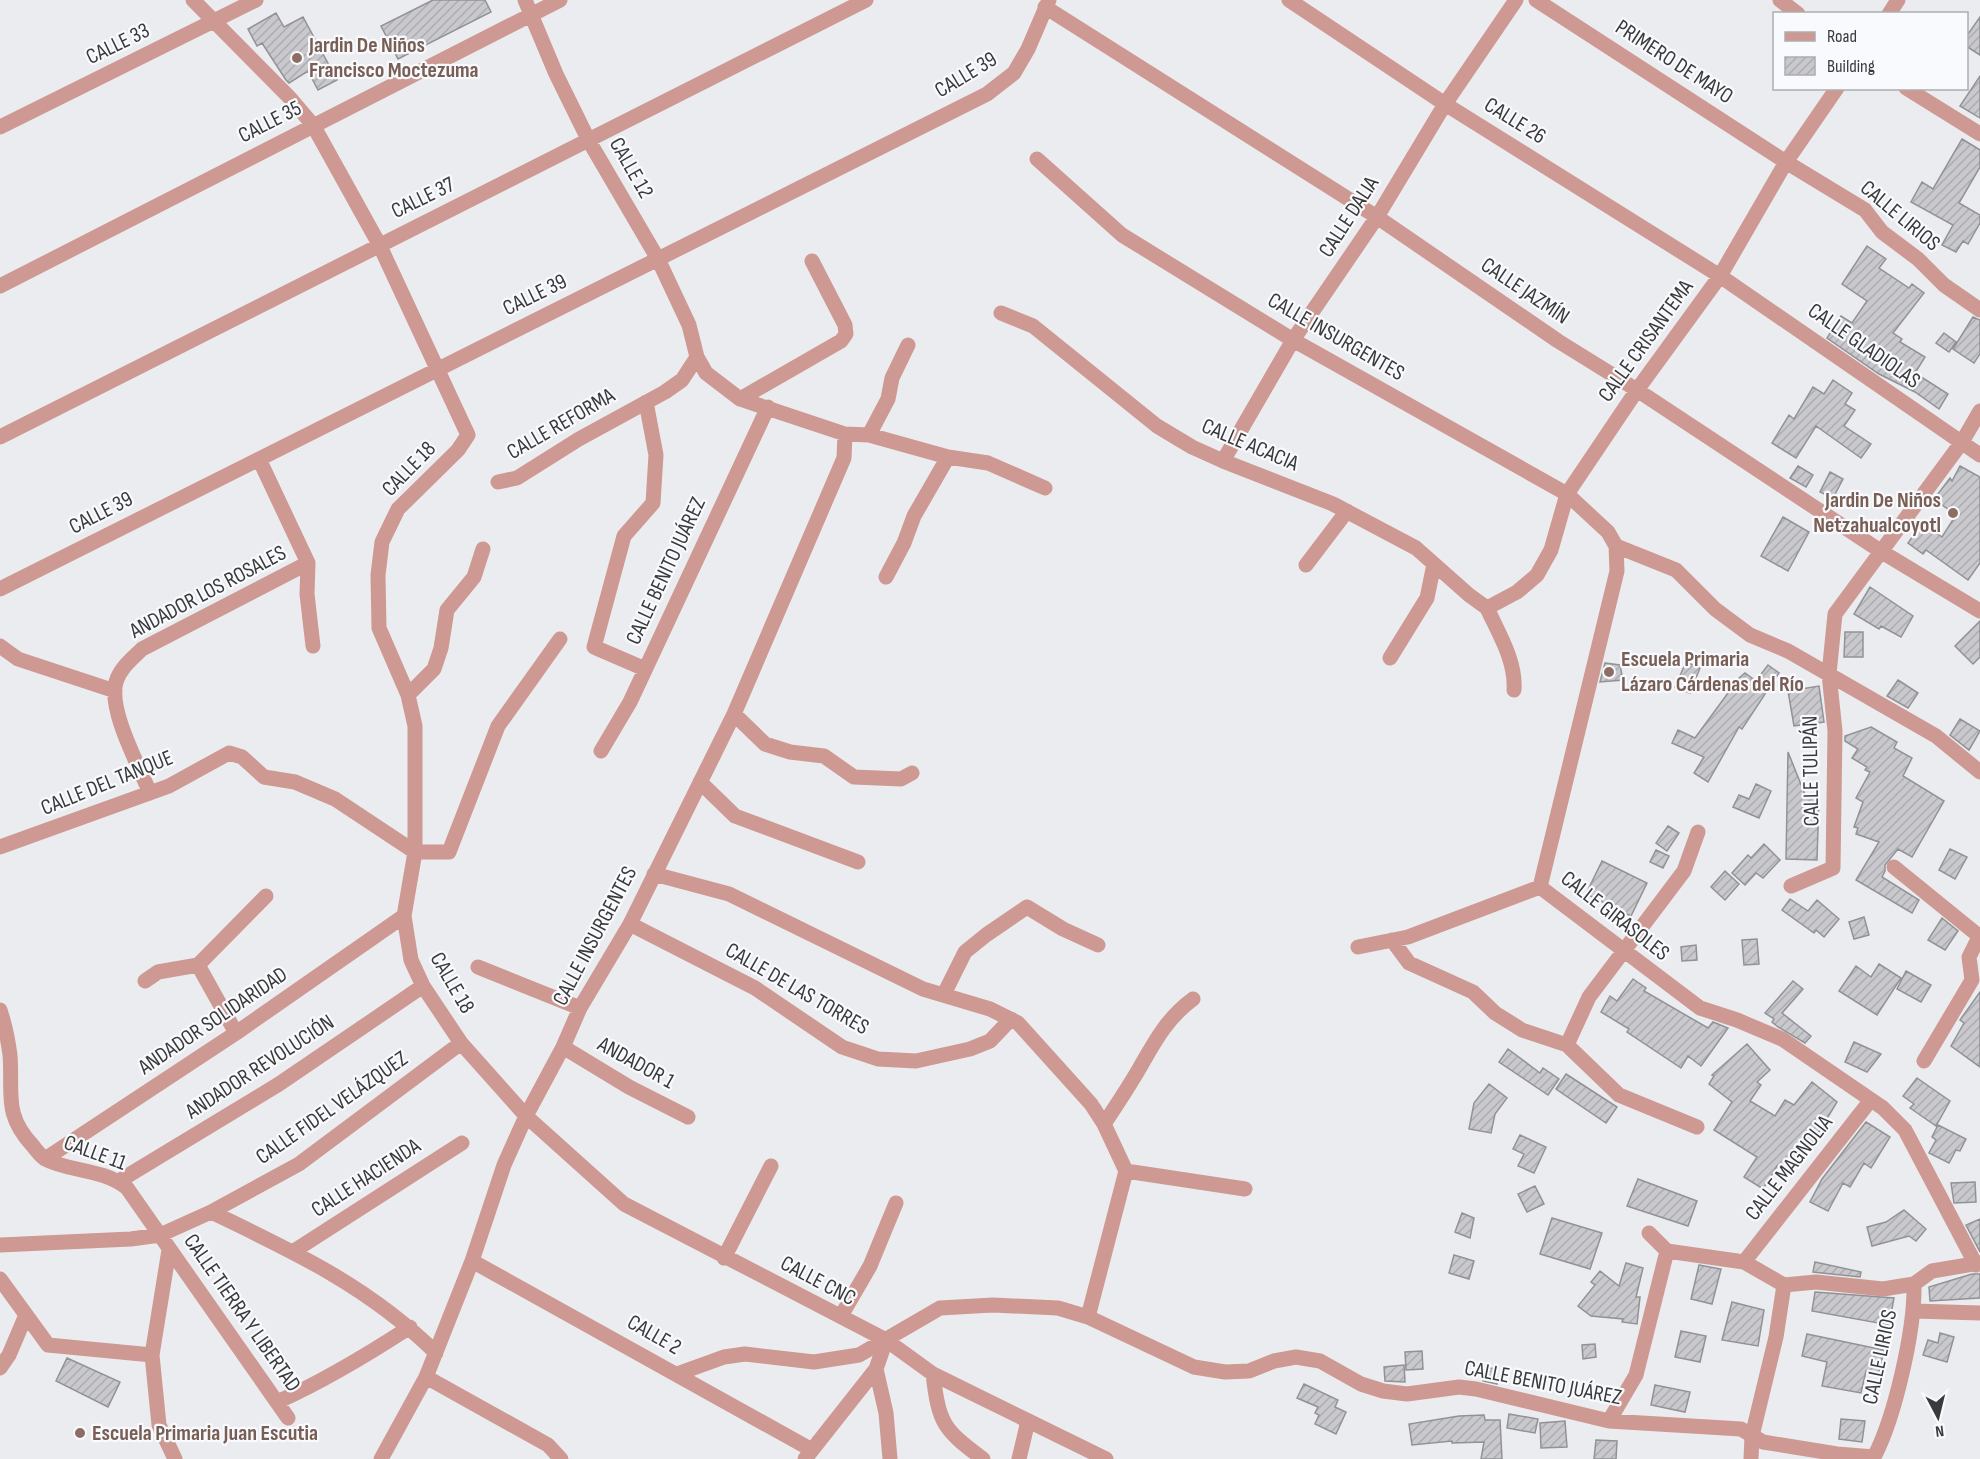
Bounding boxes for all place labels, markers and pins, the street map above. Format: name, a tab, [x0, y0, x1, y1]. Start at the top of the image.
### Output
place label: Jardin De Niños Francisco Moctezuma	[308, 32, 479, 84]
marker: Jardin De Niños Francisco Moctezuma	[290, 51, 304, 65]
place label: Jardin De Niños Netzahualcoyotl	[1813, 487, 1941, 539]
marker: Jardin De Niños Netzahualcoyotl	[1946, 506, 1960, 520]
place label: Escuela Primaria Lázaro Cárdenas del Río	[1621, 646, 1804, 698]
marker: Escuela Primaria Lázaro Cárdenas del Río	[1602, 665, 1616, 679]
place label: Escuela Primaria Juan Escutia	[92, 1420, 318, 1447]
marker: Escuela Primaria Juan Escutia	[73, 1426, 87, 1440]

